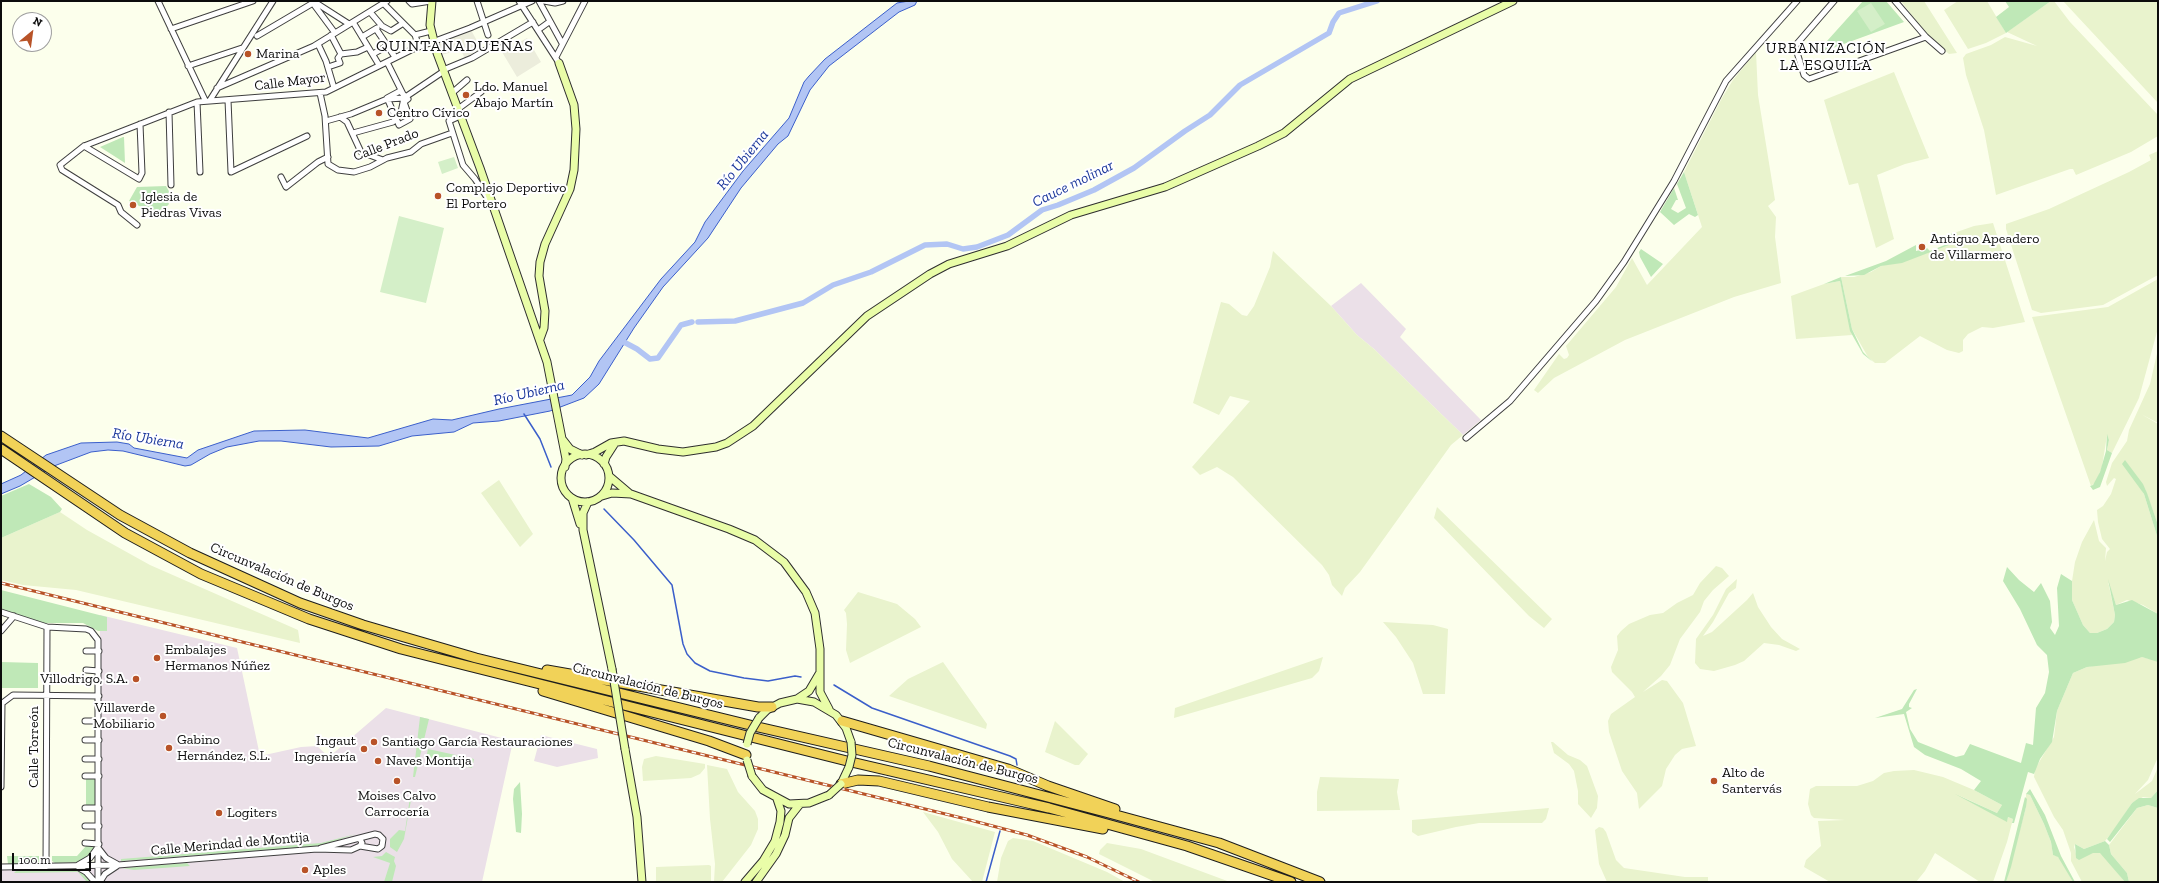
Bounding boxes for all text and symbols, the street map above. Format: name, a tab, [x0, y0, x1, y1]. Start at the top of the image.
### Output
north arrow	[12, 12, 52, 52]
text: N	[31, 14, 44, 30]
district label: QUINTANADUEÑAS	[376, 36, 534, 56]
district label: URBANIZACIÓN LA ESQUILA	[1766, 40, 1886, 75]
place label: Marina	[256, 46, 300, 62]
marker: Marina	[243, 49, 253, 59]
street label: Calle Mayor	[253, 69, 327, 95]
place label: Ldo. Manuel Abajo Martín	[474, 79, 553, 112]
marker: Ldo. Manuel Abajo Martín	[461, 90, 471, 100]
place label: Centro Cívico	[387, 105, 470, 121]
marker: Centro Cívico	[374, 108, 384, 118]
street label: Calle Prado	[351, 125, 421, 165]
water label: Río Ubierna	[713, 126, 773, 194]
water label: Cauce molinar	[1029, 157, 1117, 211]
place label: Complejo Deportivo El Portero	[446, 180, 566, 212]
place label: Iglesia de Piedras Vivas	[141, 189, 222, 222]
marker: Complejo Deportivo El Portero	[433, 191, 443, 201]
marker: Iglesia de Piedras Vivas	[128, 200, 138, 210]
place label: Antiguo Apeadero de Villarmero	[1930, 231, 2039, 264]
marker: Antiguo Apeadero de Villarmero	[1917, 242, 1927, 252]
water label: Río Ubierna	[492, 376, 566, 410]
water label: Río Ubierna	[111, 424, 185, 454]
street label: Circunvalación de Burgos	[208, 539, 356, 615]
place label: Embalajes Hermanos Núñez	[165, 642, 270, 674]
marker: Embalajes Hermanos Núñez	[152, 653, 162, 663]
street label: Circunvalación de Burgos	[571, 659, 725, 713]
place label: Villodrigo, S.A.	[40, 671, 128, 687]
marker: Villodrigo, S.A.	[131, 674, 141, 684]
place label: Villaverde Mobiliario	[93, 700, 155, 732]
street label: Calle Torreón	[26, 706, 42, 788]
marker: Villaverde Mobiliario	[158, 711, 168, 721]
place label: Gabino Hernández, S.L.	[177, 732, 270, 764]
place label: Ingaut Ingeniería	[294, 733, 356, 766]
place label: Santiago García Restauraciones	[382, 734, 573, 750]
street label: Circunvalación de Burgos	[886, 734, 1040, 788]
marker: Santiago García Restauraciones	[369, 737, 379, 747]
marker: Gabino Hernández, S.L.	[164, 743, 174, 753]
marker: Ingaut Ingeniería	[359, 744, 369, 754]
place label: Naves Montija	[386, 753, 472, 769]
marker: Naves Montija	[373, 756, 383, 766]
place label: Alto de Santervás	[1722, 765, 1782, 798]
marker: Moises Calvo Carrocería	[392, 776, 402, 786]
marker: Alto de Santervás	[1709, 776, 1719, 786]
place label: Moises Calvo Carrocería	[358, 788, 436, 820]
place label: Logiters	[227, 805, 277, 821]
marker: Logiters	[214, 808, 224, 818]
street label: Calle Merindad de Montija	[150, 829, 310, 859]
scale bar	[14, 845, 93, 871]
text: 100 m	[19, 853, 51, 867]
place label: Aples	[313, 862, 346, 878]
marker: Aples	[300, 865, 310, 875]

